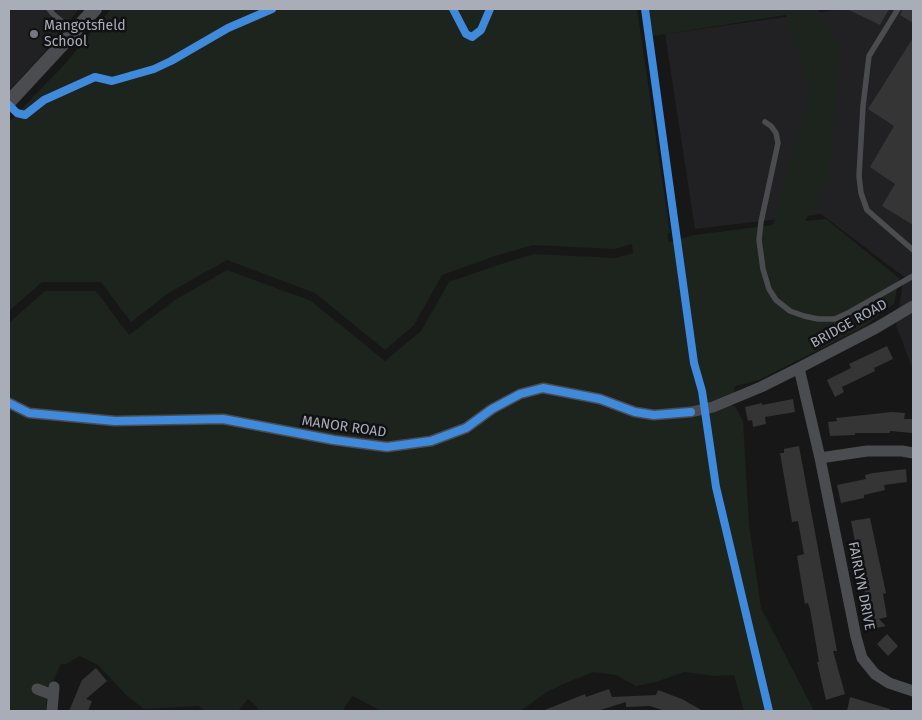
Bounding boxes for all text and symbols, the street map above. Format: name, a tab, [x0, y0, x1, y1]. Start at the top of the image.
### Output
place label: Mangotsfield School	[44, 18, 126, 50]
marker: Mangotsfield School	[28, 28, 40, 40]
street label: BRIDGE ROAD	[808, 296, 890, 352]
street label: MANOR ROAD	[301, 413, 387, 441]
street label: FAIRLYN DRIVE	[844, 540, 878, 632]

